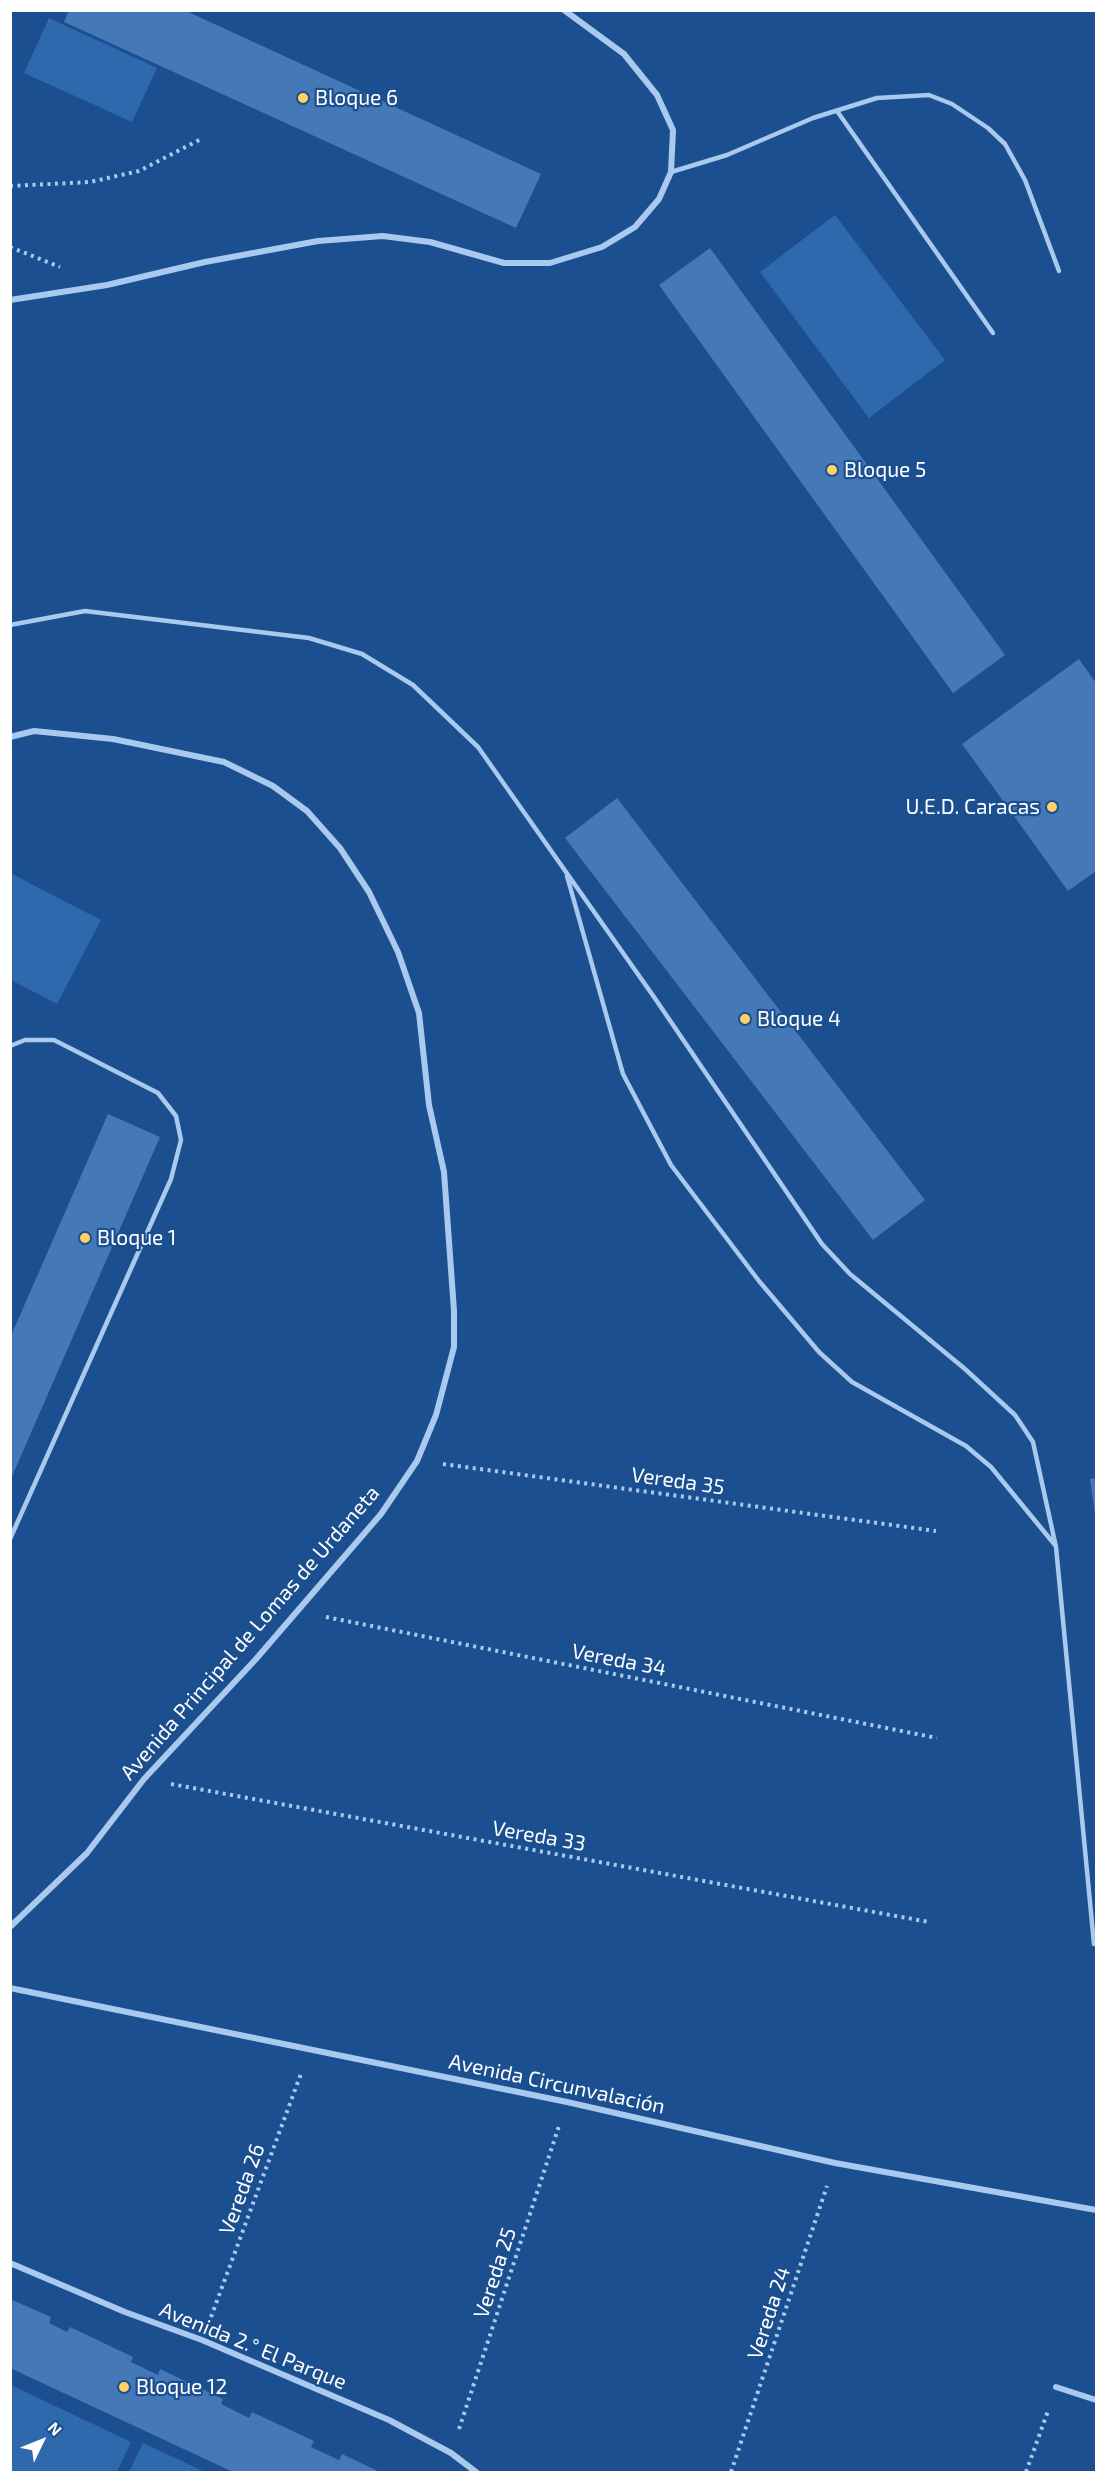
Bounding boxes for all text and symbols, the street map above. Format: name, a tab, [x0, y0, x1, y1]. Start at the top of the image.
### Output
place label: Bloque 6	[315, 85, 398, 111]
marker: Bloque 6	[296, 91, 310, 105]
place label: Bloque 5	[844, 457, 926, 483]
marker: Bloque 5	[825, 463, 839, 477]
place label: U.E.D. Caracas	[905, 794, 1040, 820]
marker: U.E.D. Caracas	[1045, 800, 1059, 814]
place label: Bloque 4	[757, 1006, 841, 1032]
marker: Bloque 4	[738, 1012, 752, 1026]
place label: Bloque 1	[97, 1225, 176, 1251]
marker: Bloque 1	[78, 1231, 92, 1245]
street label: Vereda 35	[630, 1462, 726, 1500]
street label: Avenida Principal de Lomas de Urdaneta	[115, 1481, 385, 1785]
street label: Vereda 34	[570, 1639, 668, 1681]
street label: Vereda 33	[490, 1815, 588, 1857]
street label: Avenida Circunvalación	[447, 2049, 667, 2119]
street label: Vereda 26	[214, 2140, 270, 2238]
street label: Vereda 25	[468, 2224, 522, 2322]
street label: Vereda 24	[742, 2264, 796, 2362]
street label: Avenida 2.° El Parque	[156, 2297, 350, 2395]
place label: Bloque 12	[136, 2374, 227, 2400]
marker: Bloque 12	[117, 2380, 131, 2394]
north arrow	[12, 2411, 72, 2471]
text: N	[45, 2418, 66, 2439]

